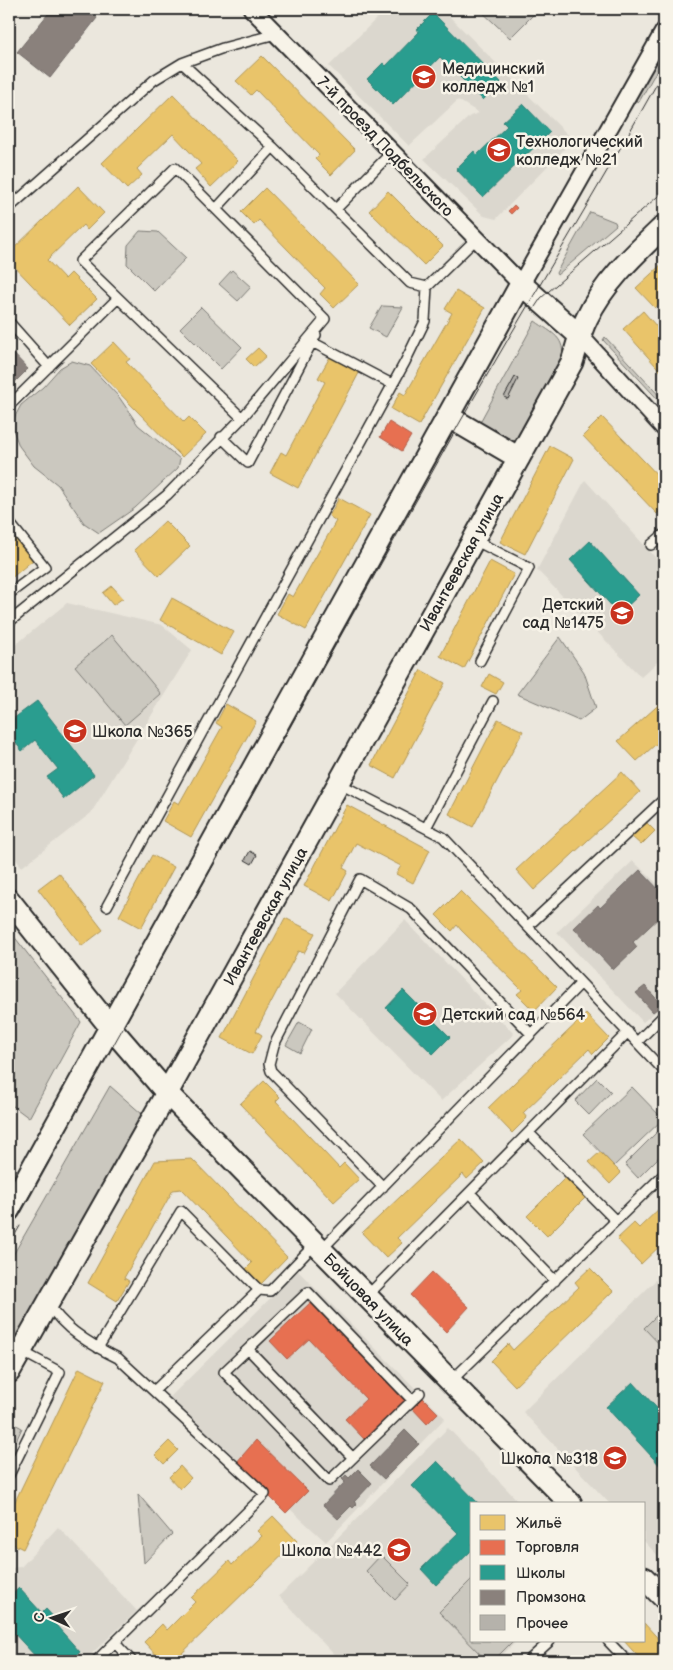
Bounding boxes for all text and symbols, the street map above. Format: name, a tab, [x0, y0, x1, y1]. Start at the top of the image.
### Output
place label: Медицинский колледж №1	[442, 60, 545, 97]
school or university icon: Медицинский колледж №1	[411, 64, 437, 90]
street label: 7-й проезд Подбельского	[313, 73, 457, 221]
place label: Технологический колледж №21	[516, 133, 643, 170]
school or university icon: Технологический колледж №21	[486, 137, 512, 163]
street label: Ивантеевская улица	[416, 490, 509, 635]
place label: Детский сад №1475	[522, 596, 604, 633]
school or university icon: Детский сад №1475	[609, 600, 635, 626]
school or university icon: Школа №365	[62, 718, 88, 744]
place label: Школа №365	[92, 723, 193, 742]
street label: Ивантеевская улица	[220, 844, 313, 989]
school or university icon: Детский сад №564	[412, 1001, 438, 1027]
place label: Детский сад №564	[442, 1006, 586, 1025]
street label: Бойцовая улица	[319, 1250, 417, 1351]
school or university icon: Школа №318	[602, 1445, 628, 1471]
place label: Школа №318	[501, 1450, 598, 1469]
legend	[470, 1502, 646, 1642]
text: Жильё	[516, 1514, 562, 1533]
school or university icon: Школа №442	[386, 1537, 412, 1563]
text: Торговля	[516, 1538, 579, 1557]
place label: Школа №442	[281, 1542, 383, 1561]
text: Школы	[516, 1564, 565, 1583]
text: Промзона	[516, 1588, 586, 1607]
north arrow	[28, 1592, 78, 1642]
text: С	[31, 1612, 48, 1623]
text: Прочее	[516, 1614, 568, 1633]

